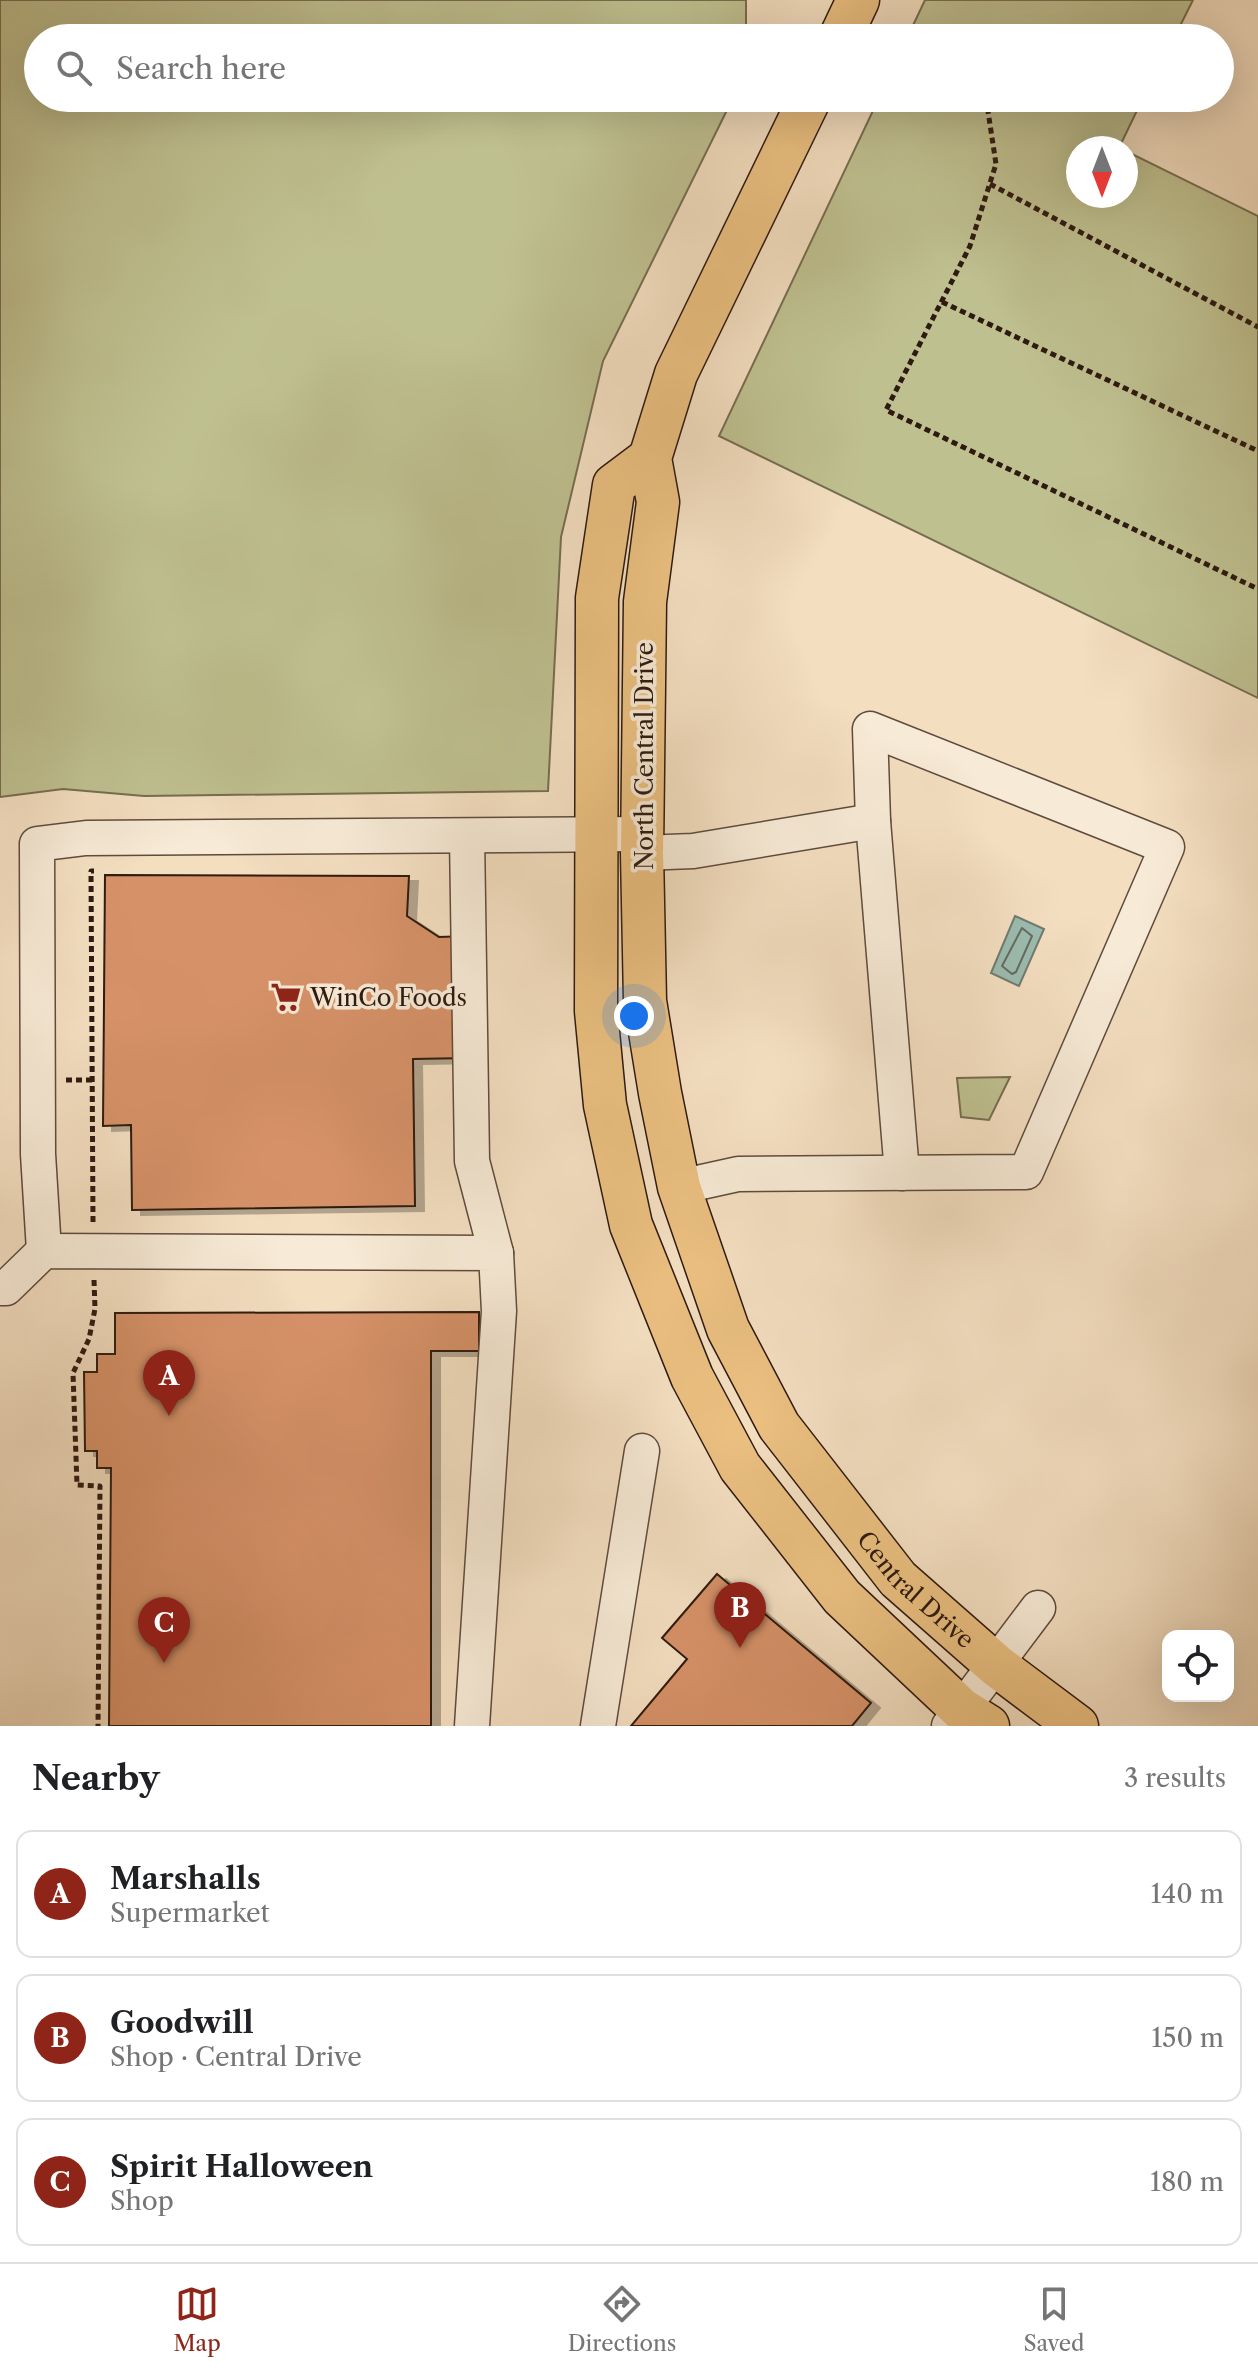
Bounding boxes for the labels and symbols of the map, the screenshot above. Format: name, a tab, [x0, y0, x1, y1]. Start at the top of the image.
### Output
north arrow	[1066, 136, 1138, 208]
street label: North Central Drive	[630, 642, 659, 870]
supermarket icon: WinCo Foods	[269, 980, 303, 1014]
place label: WinCo Foods	[309, 983, 467, 1012]
your location	[614, 996, 654, 1036]
pin: A	[143, 1350, 195, 1416]
street label: Central Drive	[851, 1525, 980, 1654]
pin: B	[714, 1582, 766, 1648]
pin: C	[138, 1597, 190, 1663]

